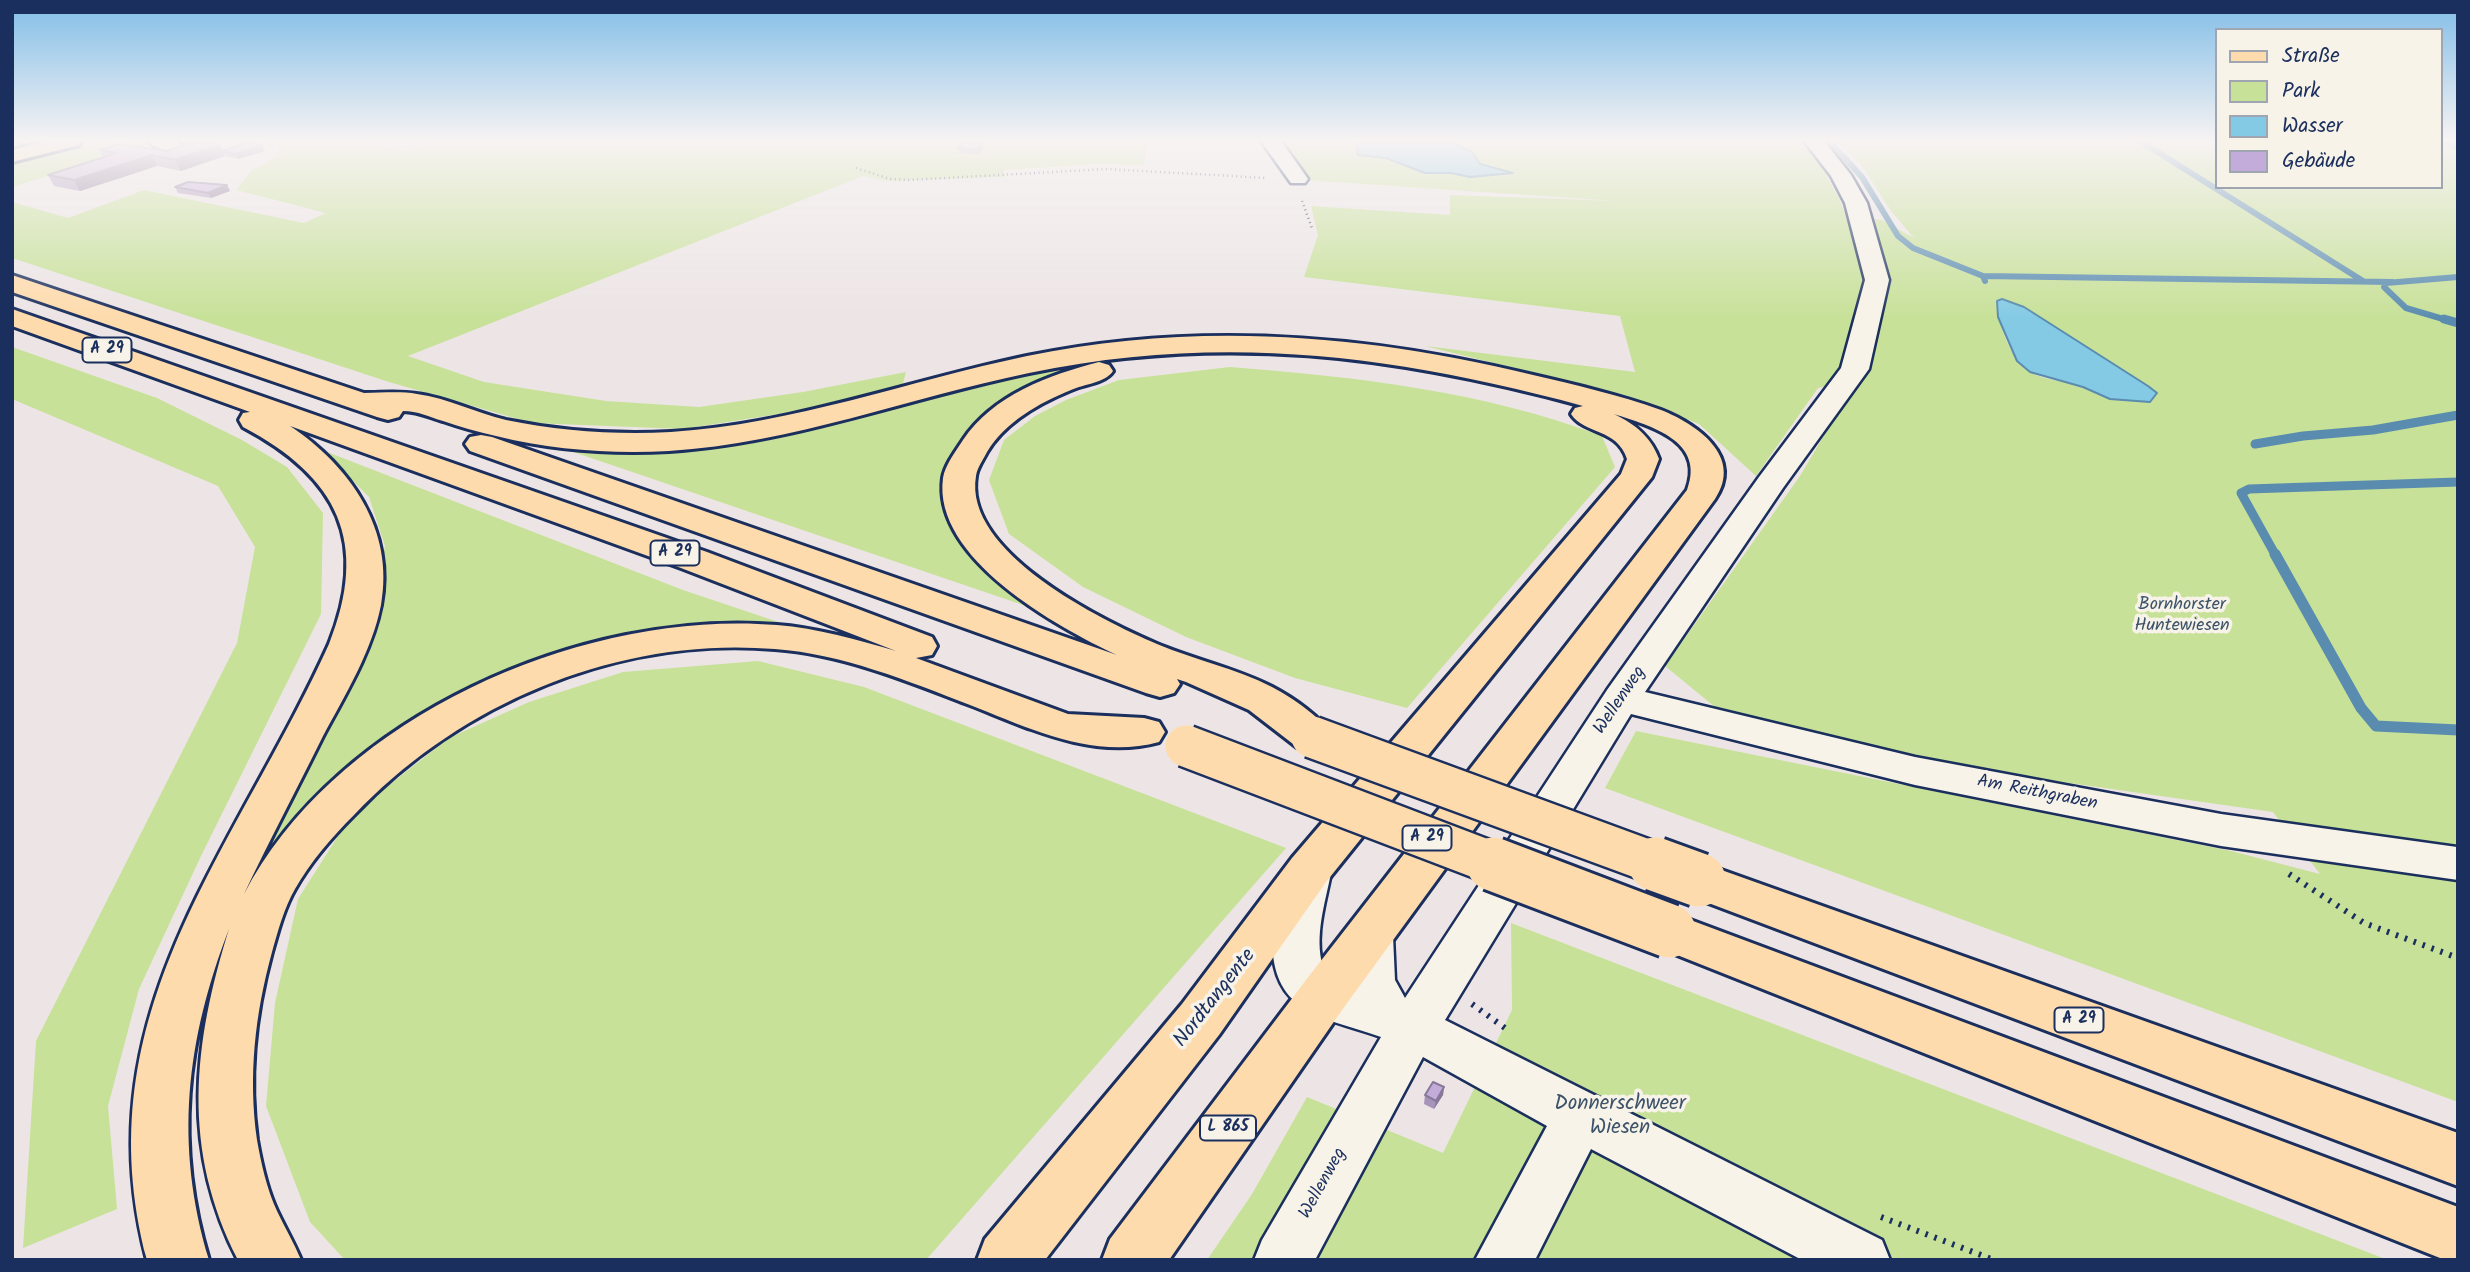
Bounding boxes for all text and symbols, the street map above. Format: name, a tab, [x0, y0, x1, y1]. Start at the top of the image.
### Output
legend	[2214, 28, 2442, 189]
text: Straße	[2282, 40, 2340, 73]
text: Park	[2282, 75, 2320, 108]
text: Wasser	[2282, 110, 2343, 143]
text: Gebäude	[2282, 145, 2355, 178]
road number: A 29	[82, 338, 132, 362]
road number: A 29	[650, 540, 700, 566]
park label: Bornhorster Huntewiesen	[2134, 595, 2230, 638]
street label: Wellenweg	[1590, 663, 1652, 739]
street label: Am Reithgraben	[1975, 772, 2099, 816]
road number: A 29	[1402, 825, 1452, 850]
street label: Nordtangente	[1170, 945, 1262, 1053]
road number: A 29	[2054, 1008, 2104, 1032]
park label: Donnerschweer Wiesen	[1554, 1092, 1686, 1142]
road number: L 865	[1200, 1116, 1256, 1140]
street label: Wellenweg	[1296, 1145, 1352, 1223]

